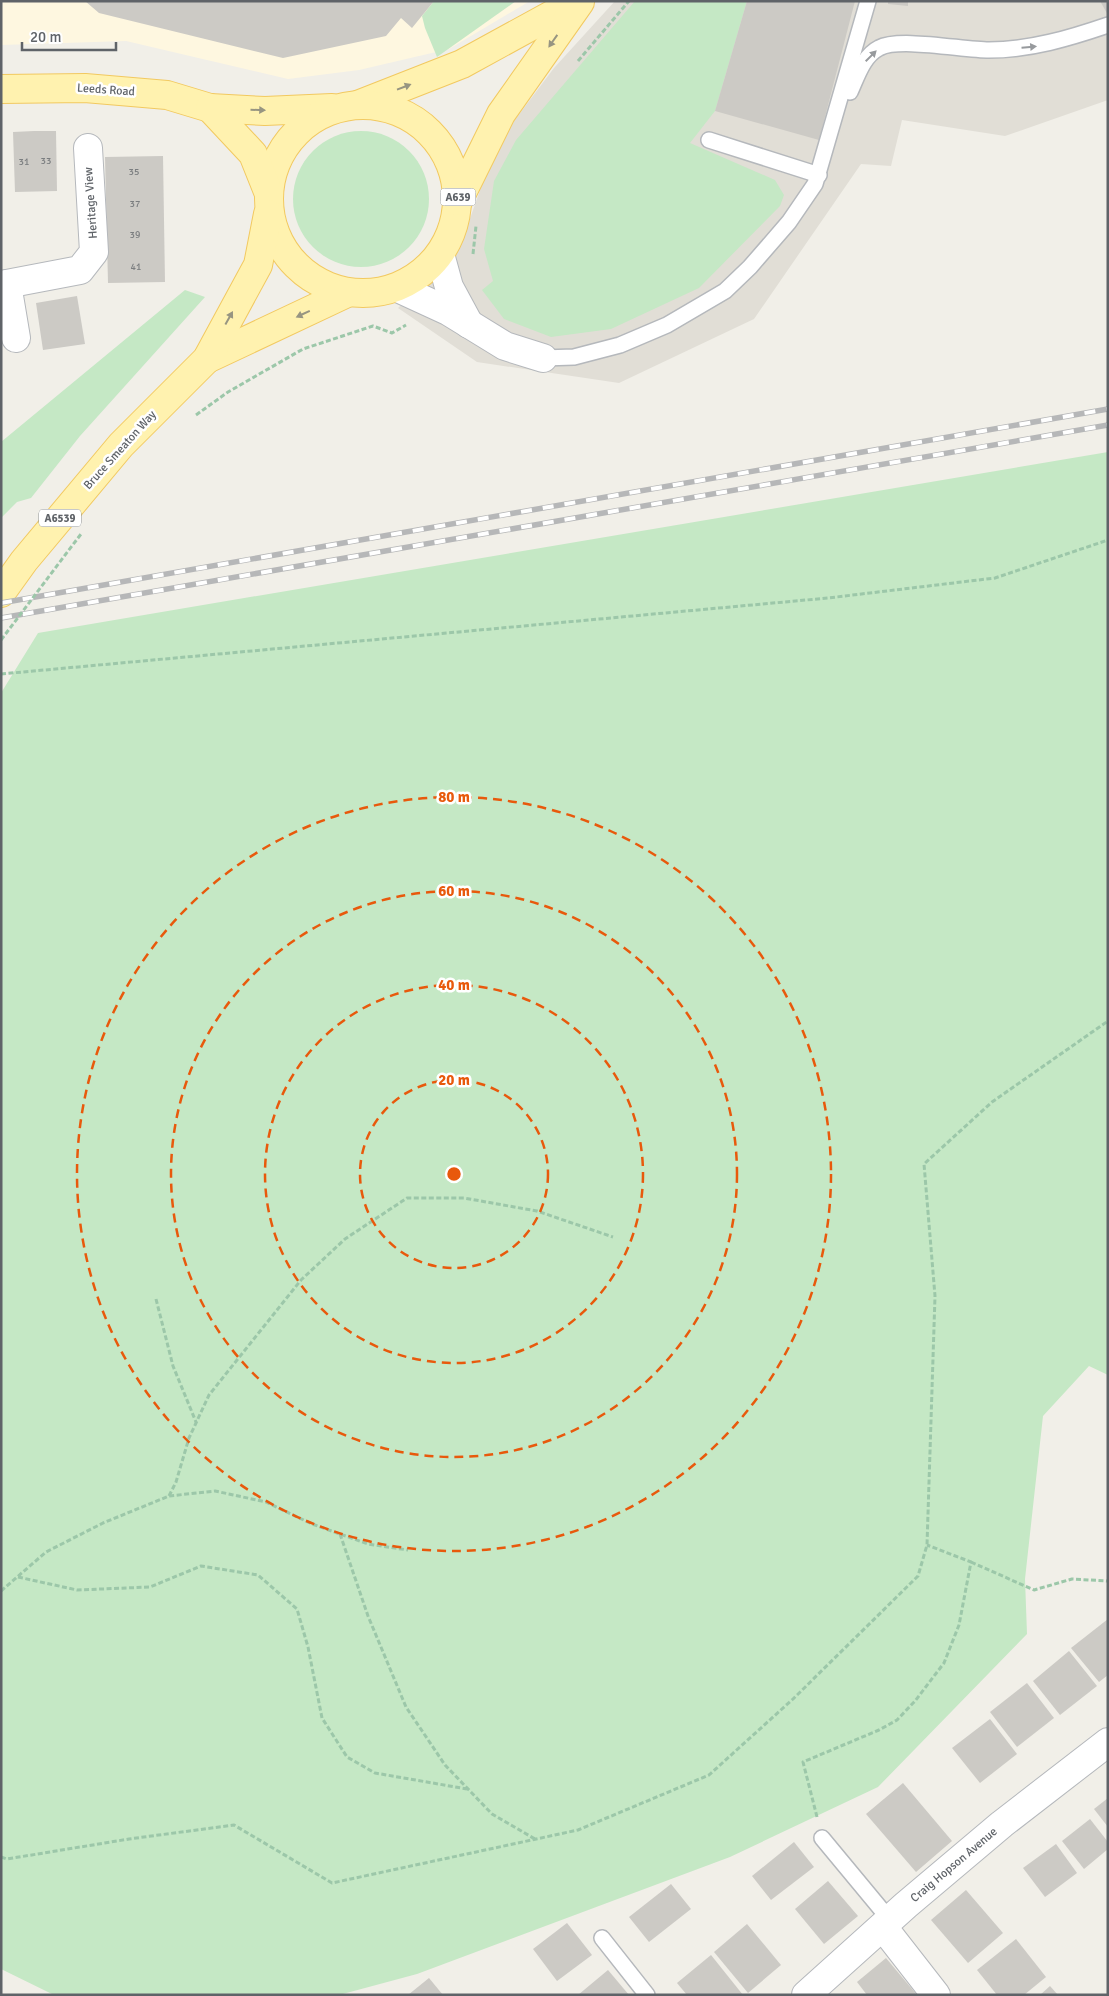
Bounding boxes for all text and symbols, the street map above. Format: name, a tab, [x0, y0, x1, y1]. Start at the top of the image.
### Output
scale bar	[22, 20, 116, 52]
text: 20 m	[30, 28, 61, 46]
one-way arrow	[548, 34, 558, 48]
one-way arrow	[1021, 42, 1037, 50]
one-way arrow	[864, 50, 876, 62]
street label: Leeds Road	[77, 80, 135, 100]
one-way arrow	[397, 83, 412, 90]
one-way arrow	[251, 107, 267, 115]
house number: 33	[41, 155, 51, 167]
house number: 31	[19, 156, 29, 168]
street label: Heritage View	[81, 166, 101, 239]
house number: 35	[129, 166, 139, 178]
road number: A639	[440, 188, 476, 206]
house number: 37	[130, 198, 140, 210]
house number: 39	[130, 229, 140, 241]
house number: 41	[131, 261, 141, 273]
one-way arrow	[296, 310, 310, 318]
one-way arrow	[225, 311, 233, 326]
street label: Bruce Smeaton Way	[81, 407, 160, 493]
road number: A6539	[39, 509, 81, 526]
text: 80 m	[438, 788, 470, 806]
text: 60 m	[438, 882, 470, 900]
text: 40 m	[438, 976, 470, 994]
text: 20 m	[438, 1071, 470, 1089]
centre of rings	[445, 1165, 463, 1183]
street label: Craig Hopson Avenue	[907, 1824, 1001, 1906]

